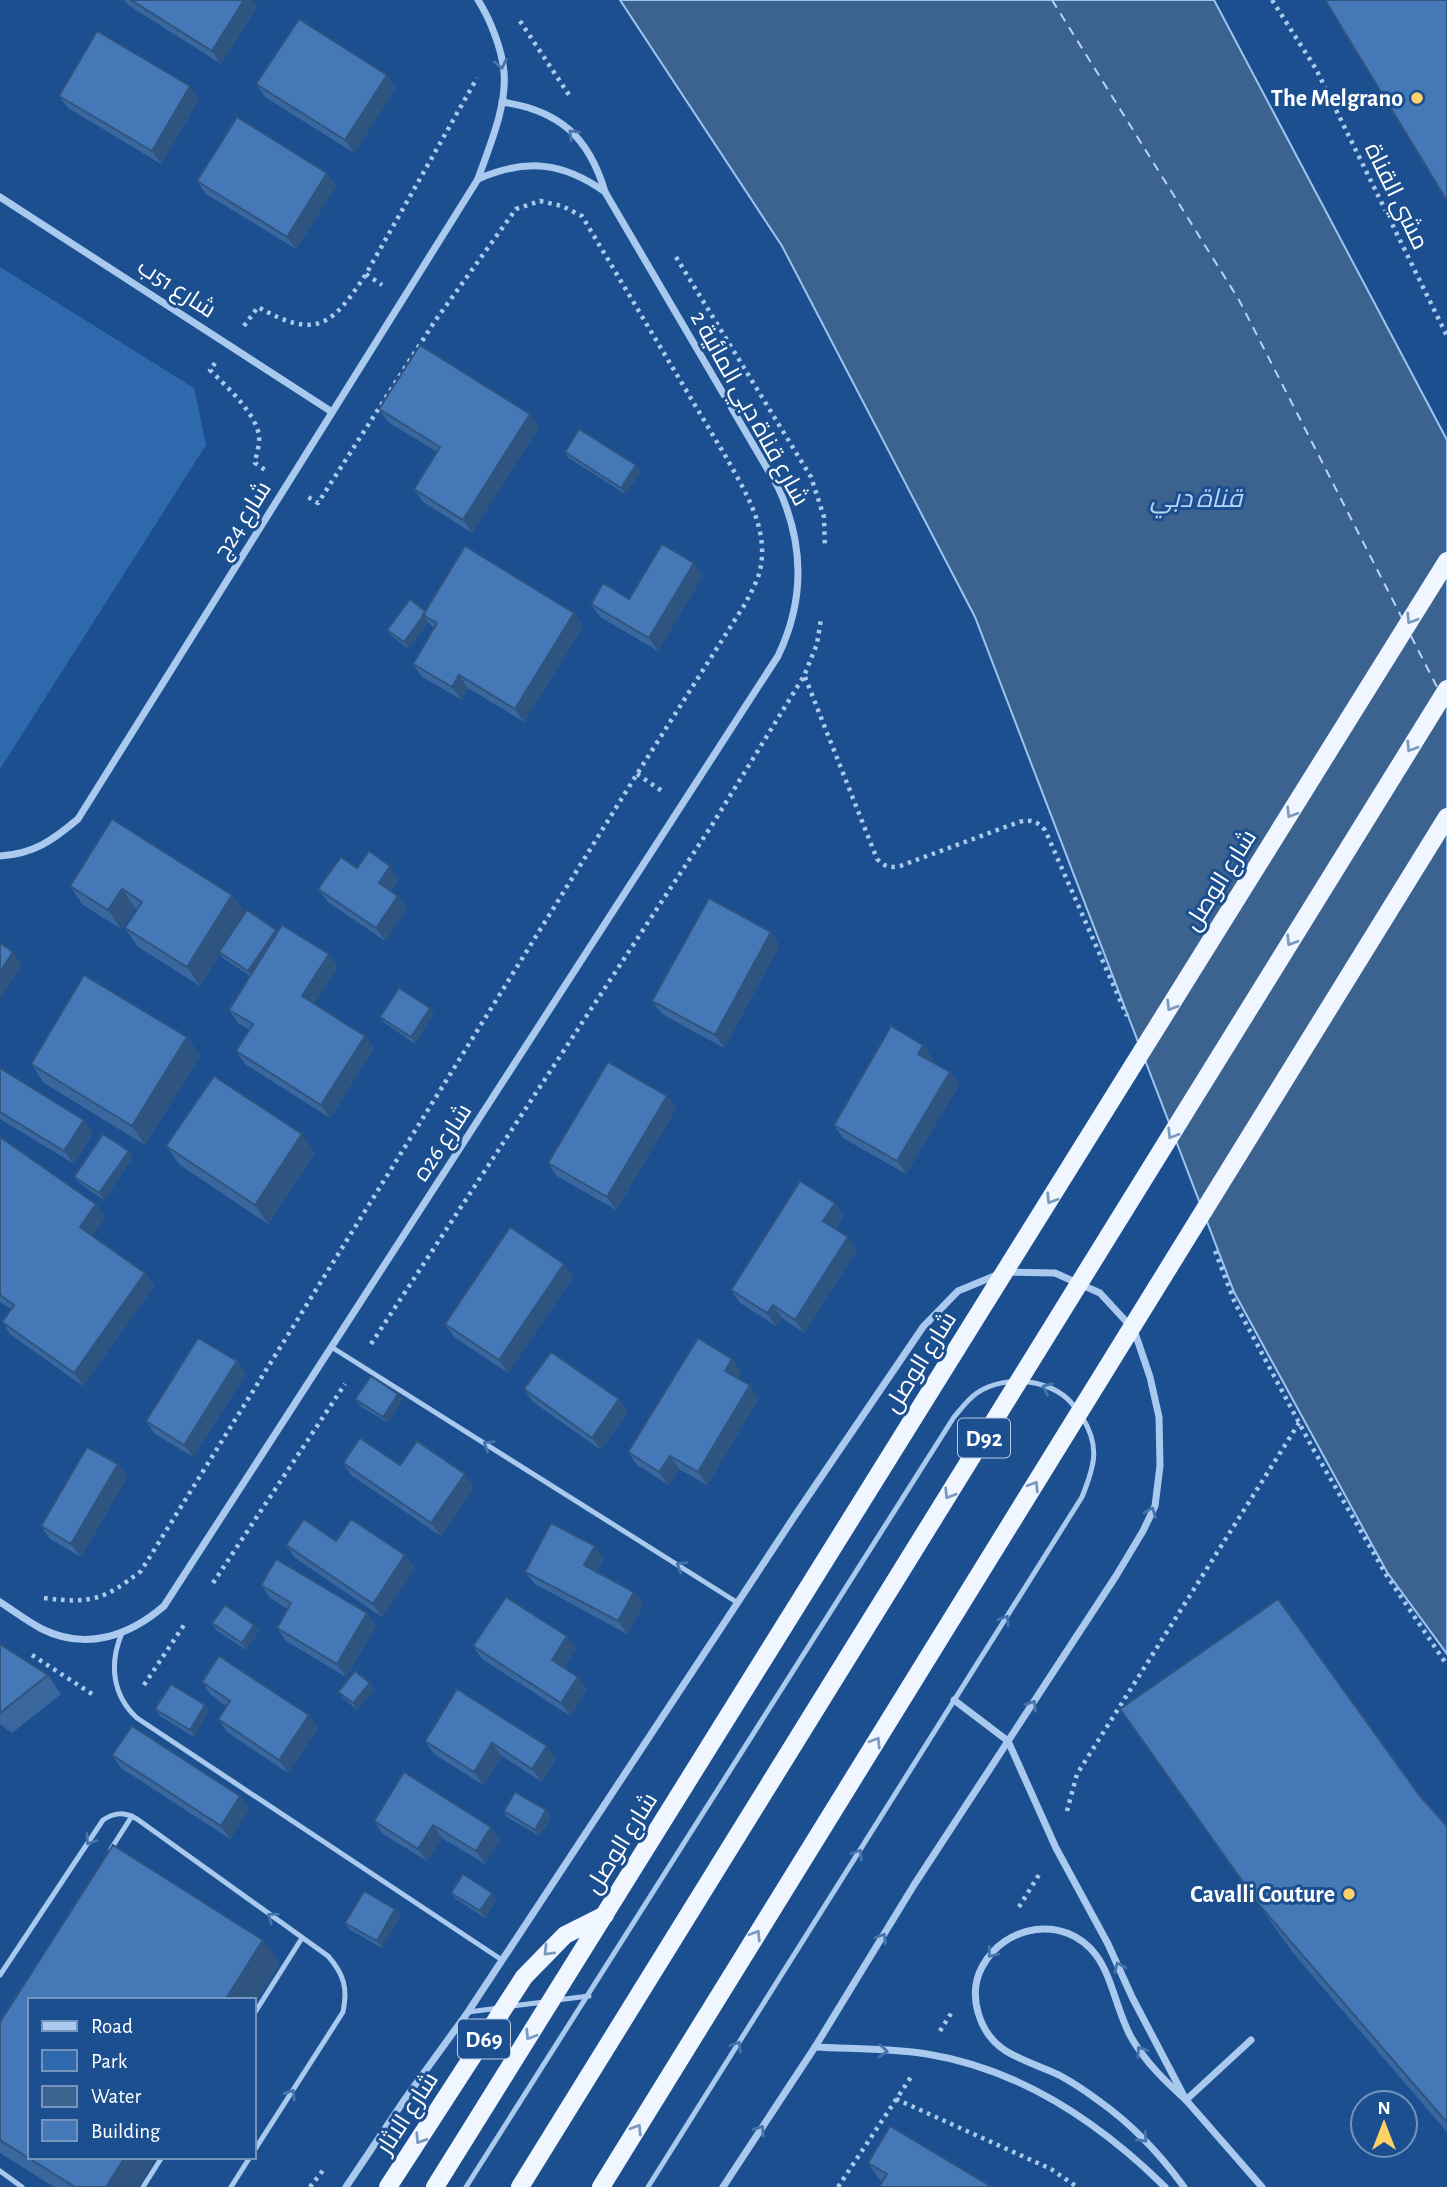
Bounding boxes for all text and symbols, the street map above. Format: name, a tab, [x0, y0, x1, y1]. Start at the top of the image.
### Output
one-way arrow	[493, 58, 508, 70]
place label: The Melgrano	[1271, 87, 1403, 111]
marker: The Melgrano	[1409, 90, 1425, 106]
one-way arrow	[568, 129, 581, 142]
street label: مشي القناة	[1356, 139, 1433, 256]
street label: شارع 51ب	[132, 254, 220, 325]
street label: شارع قناة دبي المائية 2	[680, 306, 814, 513]
street label: شارع 24ج	[209, 477, 279, 565]
water label: قناة دبي	[1150, 486, 1245, 519]
one-way arrow	[1406, 612, 1419, 625]
one-way arrow	[1407, 740, 1420, 753]
one-way arrow	[1286, 805, 1299, 818]
street label: شارع الوصل	[1180, 825, 1264, 937]
one-way arrow	[1287, 933, 1300, 946]
one-way arrow	[1166, 998, 1179, 1011]
street label: شارع 26ه	[408, 1099, 479, 1187]
one-way arrow	[1167, 1127, 1180, 1140]
one-way arrow	[1046, 1191, 1059, 1204]
street label: شارع الوصل	[880, 1307, 964, 1419]
one-way arrow	[1042, 1382, 1054, 1396]
road number: D92	[958, 1418, 1010, 1457]
one-way arrow	[483, 1441, 496, 1454]
one-way arrow	[1026, 1480, 1039, 1493]
one-way arrow	[944, 1487, 957, 1500]
one-way arrow	[1143, 1507, 1157, 1519]
one-way arrow	[675, 1562, 688, 1575]
one-way arrow	[996, 1614, 1009, 1627]
one-way arrow	[1024, 1700, 1037, 1713]
one-way arrow	[867, 1736, 880, 1749]
street label: شارع الوصل	[581, 1788, 665, 1900]
one-way arrow	[86, 1832, 98, 1845]
one-way arrow	[849, 1849, 862, 1862]
place label: Cavalli Couture	[1190, 1883, 1335, 1907]
marker: Cavalli Couture	[1341, 1886, 1357, 1902]
one-way arrow	[267, 1912, 280, 1925]
one-way arrow	[748, 1930, 761, 1943]
one-way arrow	[874, 1932, 887, 1945]
one-way arrow	[543, 1943, 556, 1956]
one-way arrow	[988, 1945, 1000, 1958]
one-way arrow	[1113, 1962, 1127, 1974]
legend	[28, 1998, 256, 2159]
text: Road	[91, 2016, 133, 2037]
road number: D69	[458, 2020, 510, 2058]
one-way arrow	[525, 2028, 538, 2041]
one-way arrow	[728, 2041, 741, 2054]
one-way arrow	[877, 2043, 888, 2058]
one-way arrow	[1136, 2046, 1149, 2059]
text: Park	[91, 2051, 128, 2072]
street label: شارع الاثار	[371, 2068, 446, 2162]
text: Water	[91, 2086, 141, 2107]
one-way arrow	[282, 2088, 295, 2101]
north arrow	[1349, 2089, 1419, 2159]
text: N	[1377, 2099, 1391, 2118]
text: Building	[91, 2121, 161, 2142]
one-way arrow	[628, 2124, 641, 2137]
one-way arrow	[752, 2125, 765, 2138]
one-way arrow	[1135, 2130, 1148, 2143]
one-way arrow	[415, 2131, 428, 2144]

